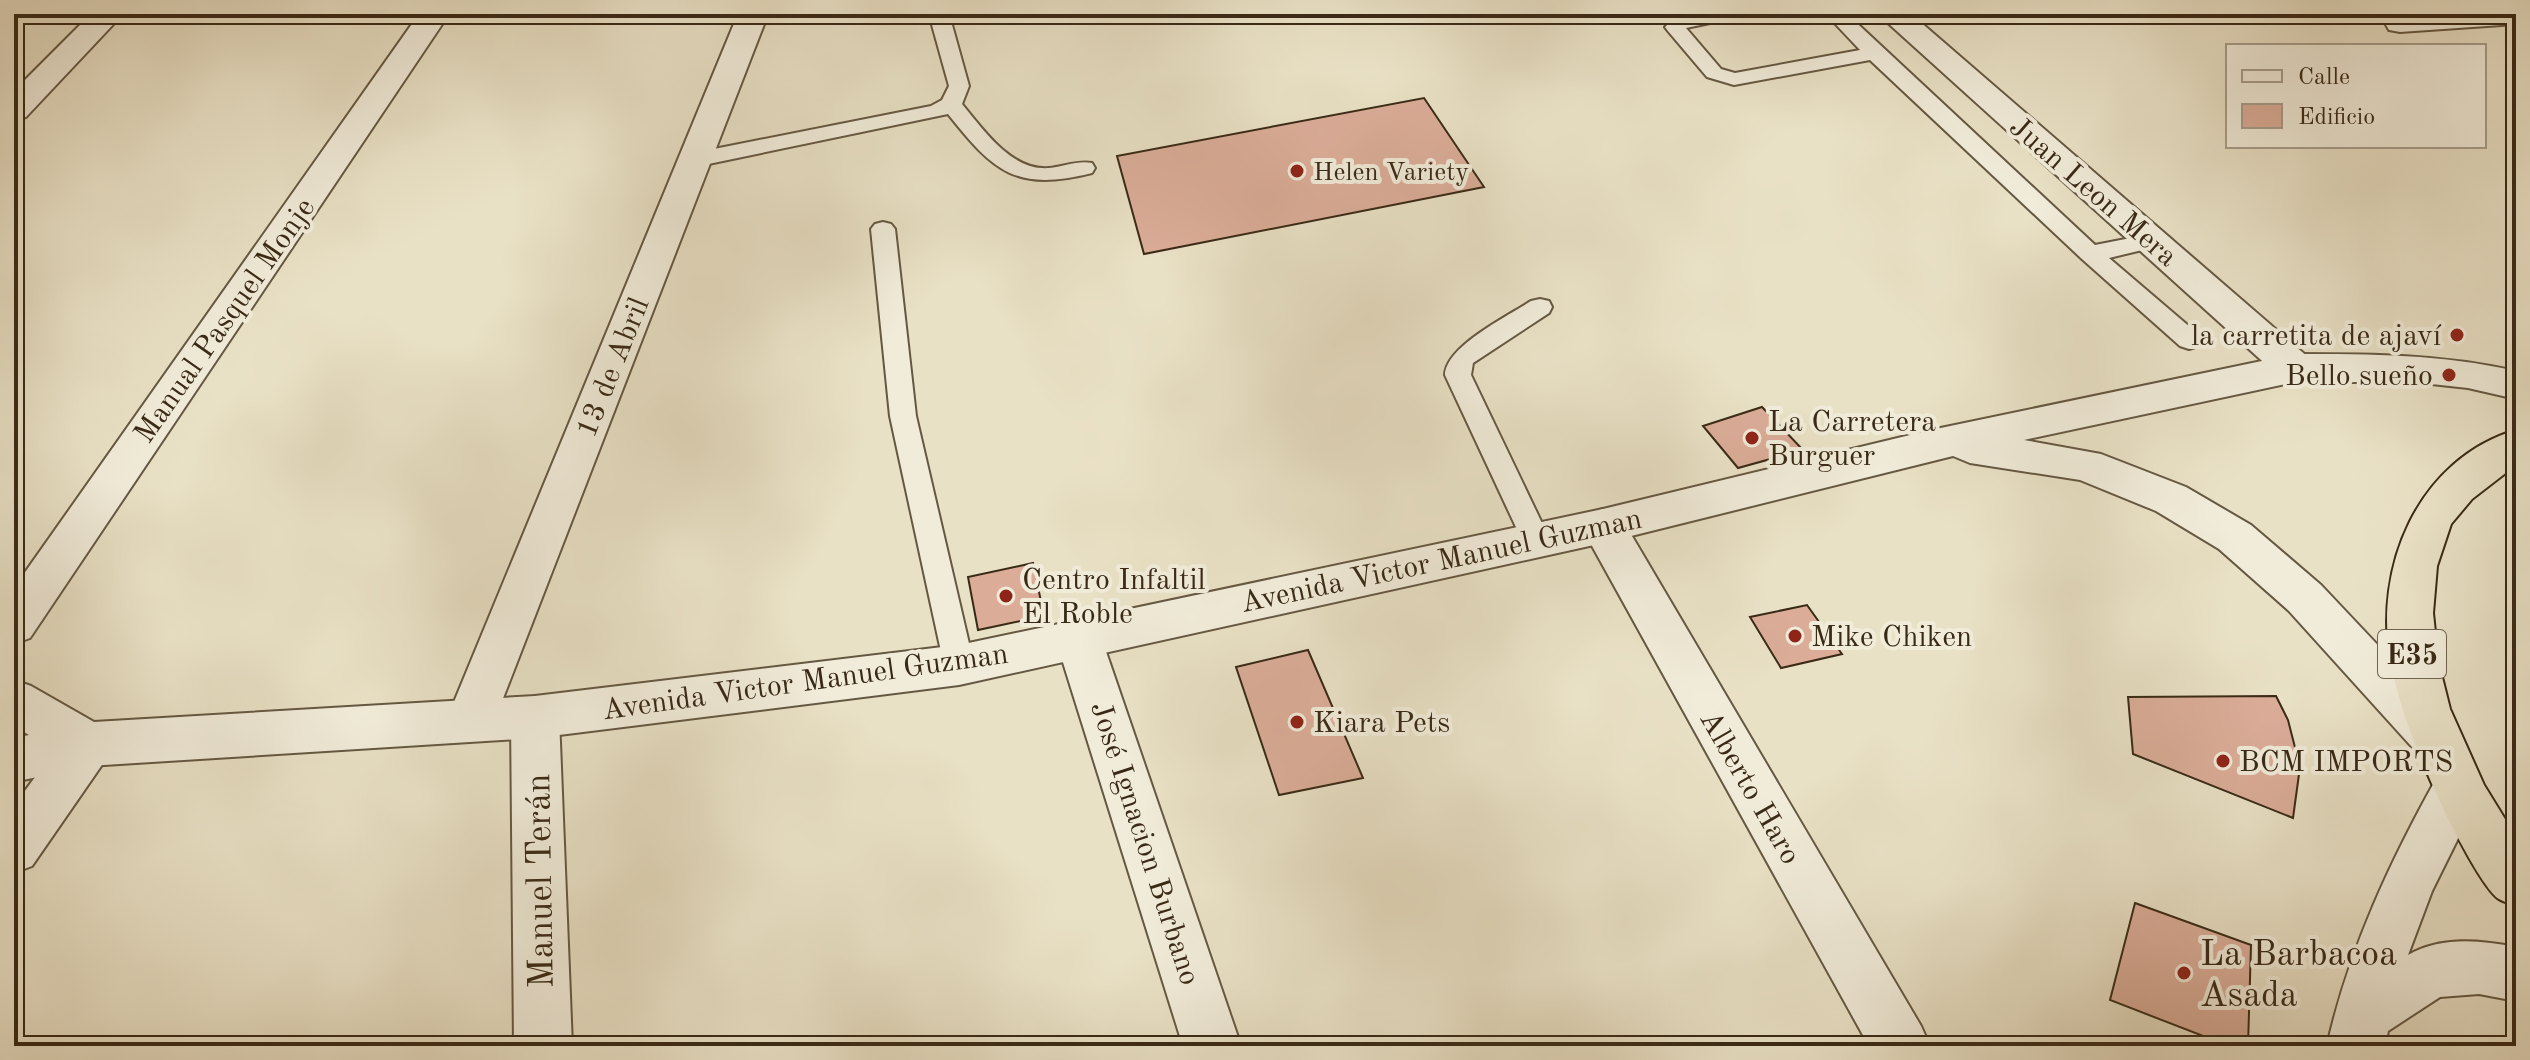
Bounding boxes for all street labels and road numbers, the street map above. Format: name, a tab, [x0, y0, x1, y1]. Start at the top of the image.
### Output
street label: Juan Leon Mera	[2003, 112, 2182, 273]
street label: Manual Pasquel Monje	[130, 193, 322, 449]
street label: 13 de Abril	[572, 294, 655, 442]
street label: Avenida Victor Manuel Guzman	[1238, 505, 1645, 619]
road number: E35	[2378, 630, 2446, 678]
street label: Avenida Victor Manuel Guzman	[600, 640, 1010, 726]
street label: José Ignacion Burbano	[1084, 698, 1204, 989]
street label: Alberto Haro	[1693, 706, 1805, 870]
street label: Manuel Terán	[522, 773, 562, 989]

